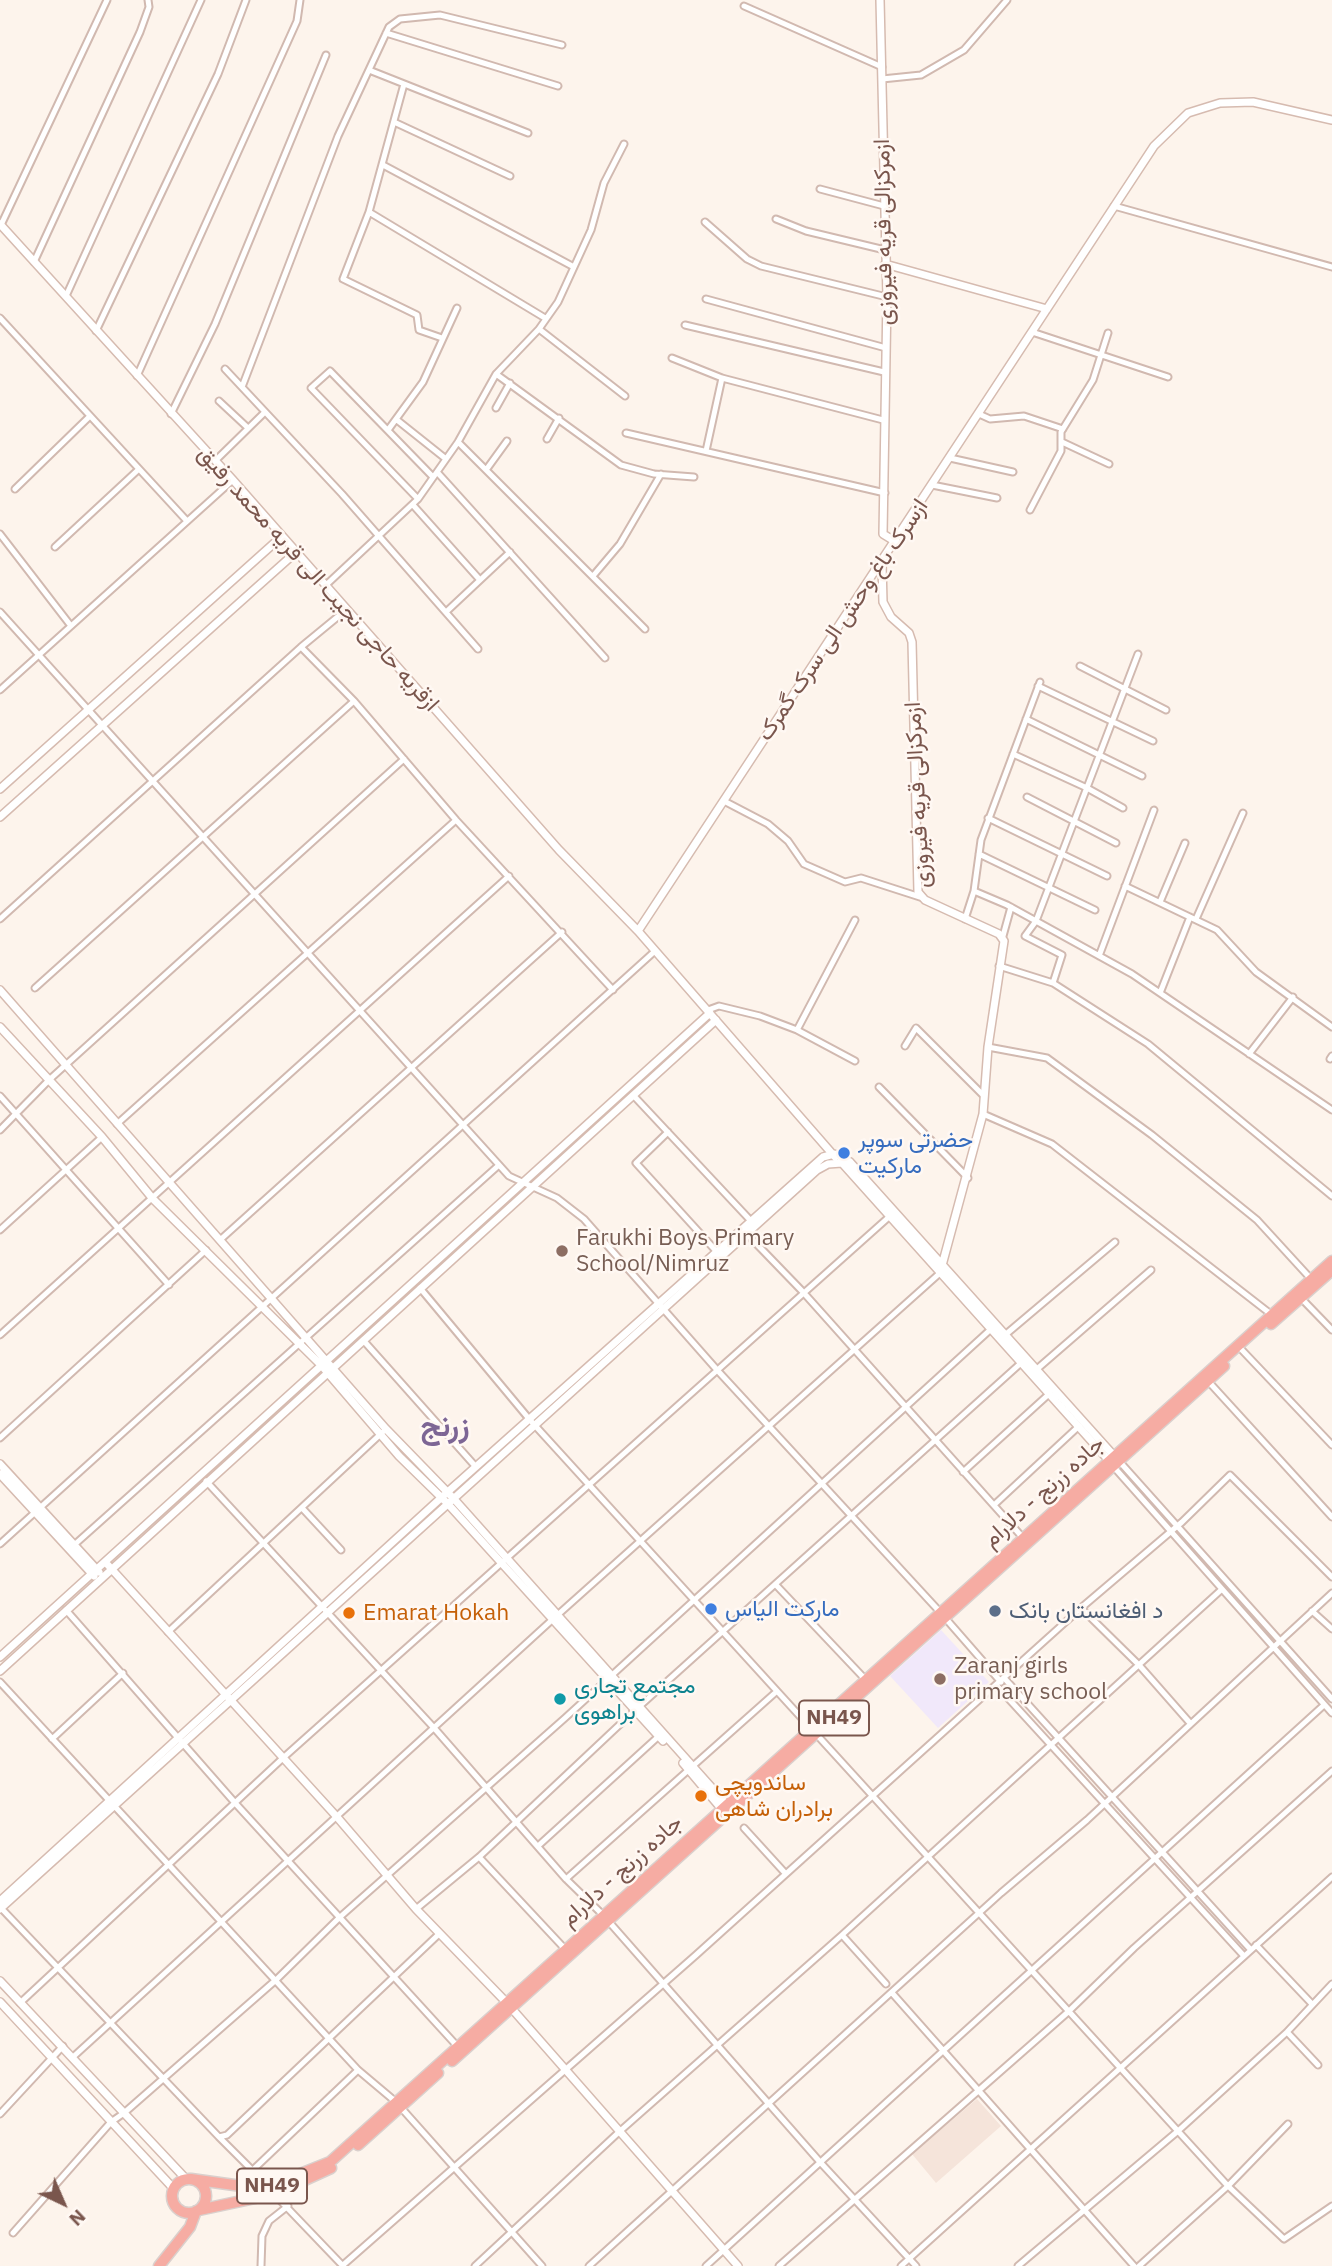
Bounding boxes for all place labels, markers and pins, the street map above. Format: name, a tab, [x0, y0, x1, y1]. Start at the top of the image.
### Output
place label: حضرتی سوپر مارکیت	[858, 1126, 973, 1180]
marker: حضرتی سوپر مارکیت	[836, 1145, 852, 1161]
place label: Farukhi Boys Primary School/Nimruz	[576, 1224, 794, 1278]
marker: Farukhi Boys Primary School/Nimruz	[554, 1243, 570, 1259]
place label: مارکت الیاس	[725, 1595, 840, 1623]
place label: د افغانستان بانک	[1009, 1597, 1163, 1625]
place label: Emarat Hokah	[363, 1599, 509, 1627]
marker: مارکت الیاس	[703, 1601, 719, 1617]
marker: د افغانستان بانک	[987, 1603, 1003, 1619]
marker: Emarat Hokah	[341, 1605, 357, 1621]
place label: Zaranj girls primary school	[954, 1652, 1107, 1706]
marker: Zaranj girls primary school	[932, 1671, 948, 1687]
place label: مجتمع تجاری براهوی	[574, 1672, 695, 1726]
marker: مجتمع تجاری براهوی	[552, 1691, 568, 1707]
place label: ساندویچی برادران شاهی	[715, 1769, 833, 1823]
marker: ساندویچی برادران شاهی	[693, 1788, 709, 1804]

